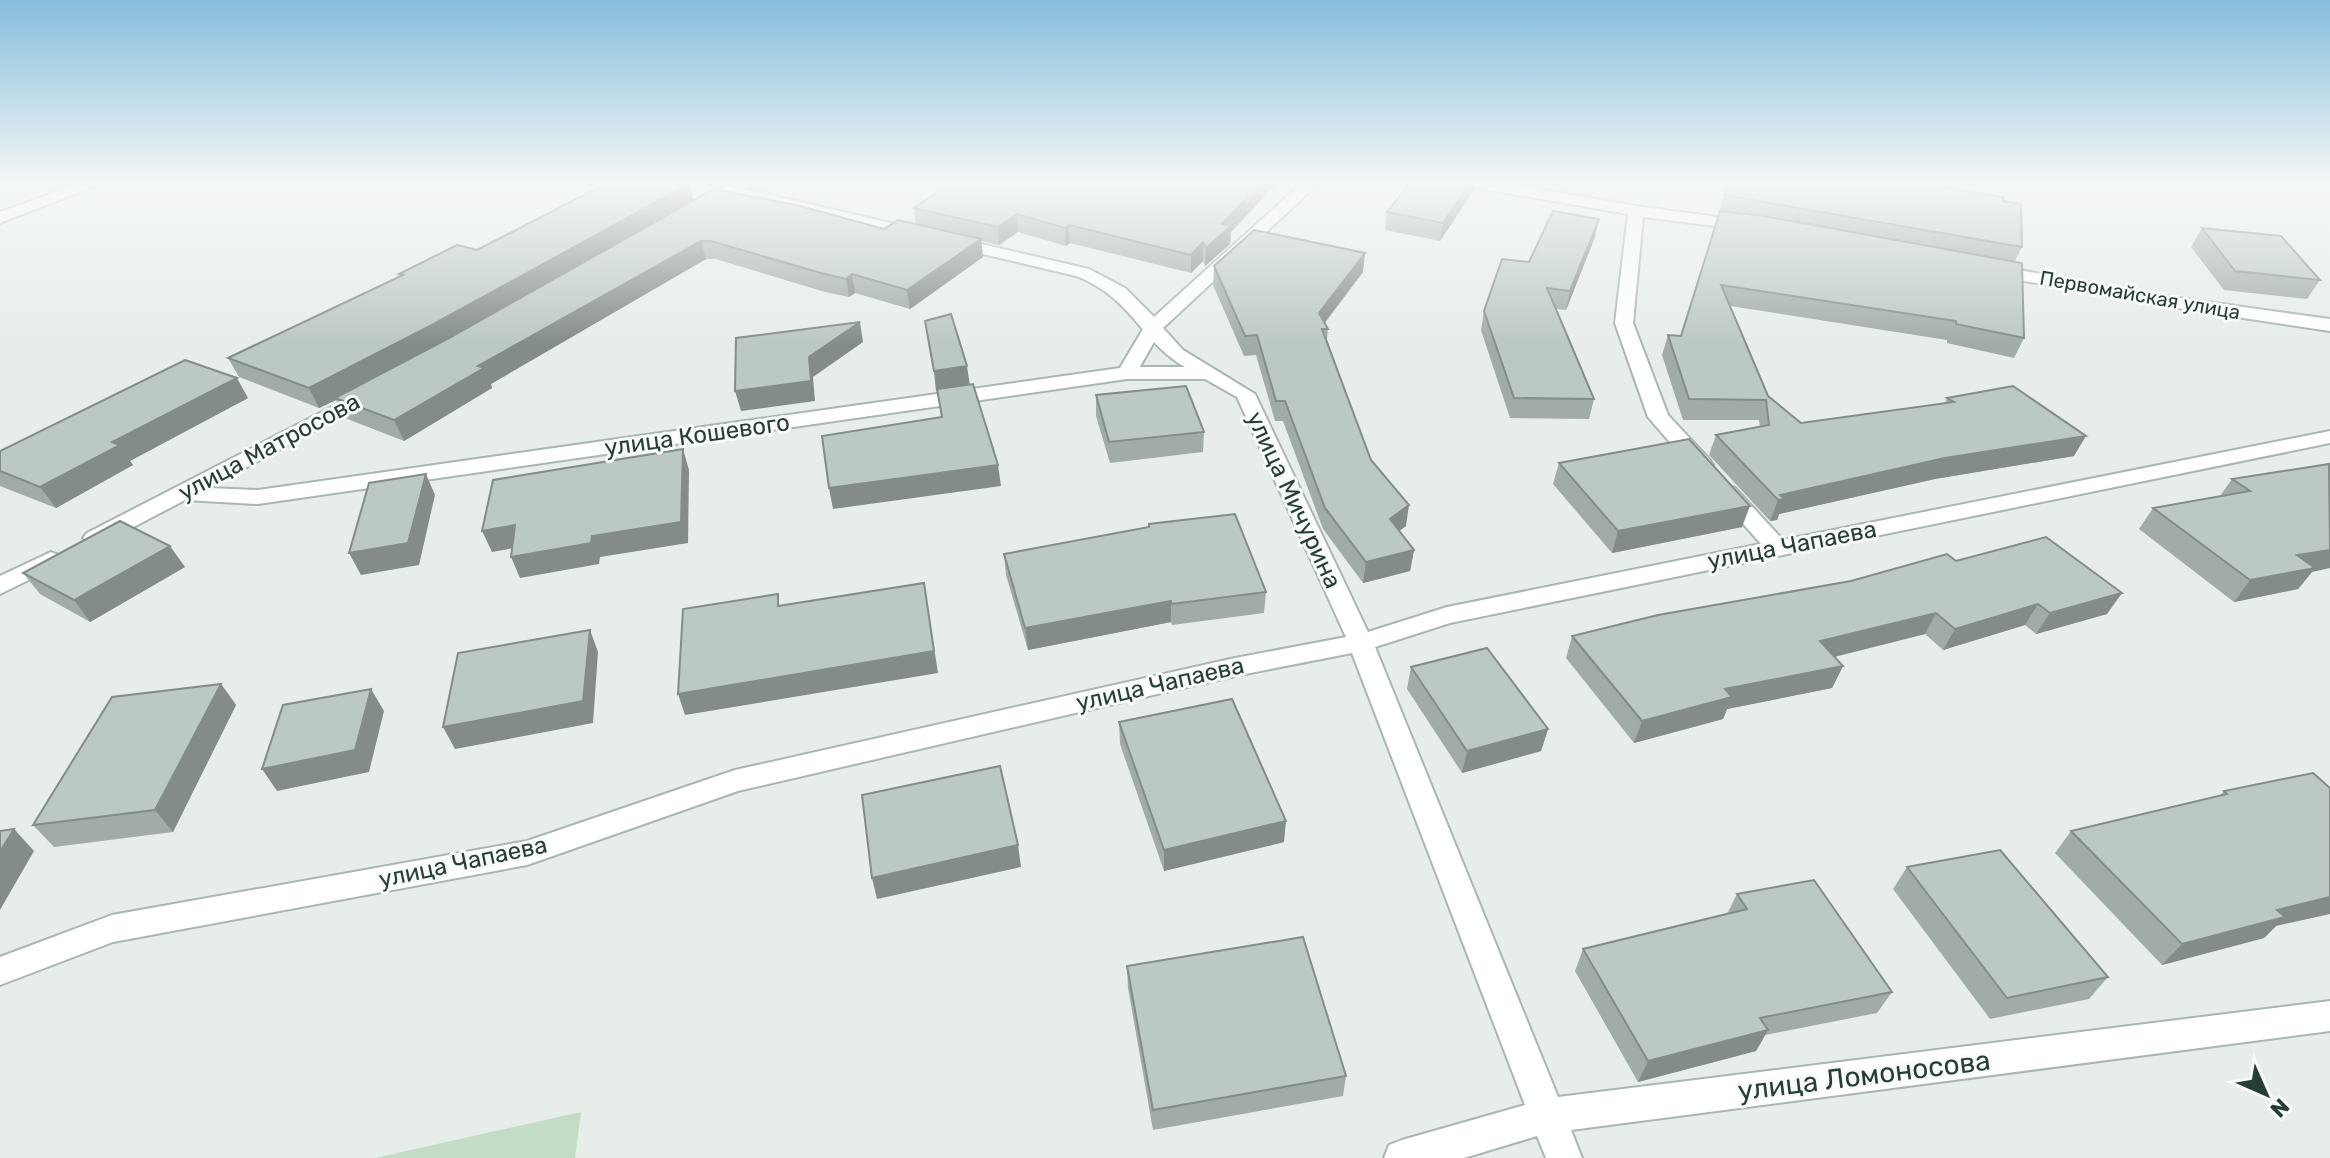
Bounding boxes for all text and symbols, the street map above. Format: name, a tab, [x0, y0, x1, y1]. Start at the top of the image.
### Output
street label: Первомайская улица	[2038, 266, 2242, 324]
street label: улица Матросова	[174, 387, 364, 507]
street label: улица Мичурина	[1241, 407, 1347, 593]
street label: улица Кошевого	[603, 408, 791, 462]
street label: улица Чапаева	[1705, 515, 1879, 575]
street label: улица Чапаева	[1073, 651, 1247, 717]
street label: улица Чапаева	[376, 830, 550, 894]
street label: улица Ломоносова	[1736, 1044, 1992, 1107]
north arrow	[2226, 1054, 2306, 1134]
text: N	[2265, 1093, 2295, 1123]

